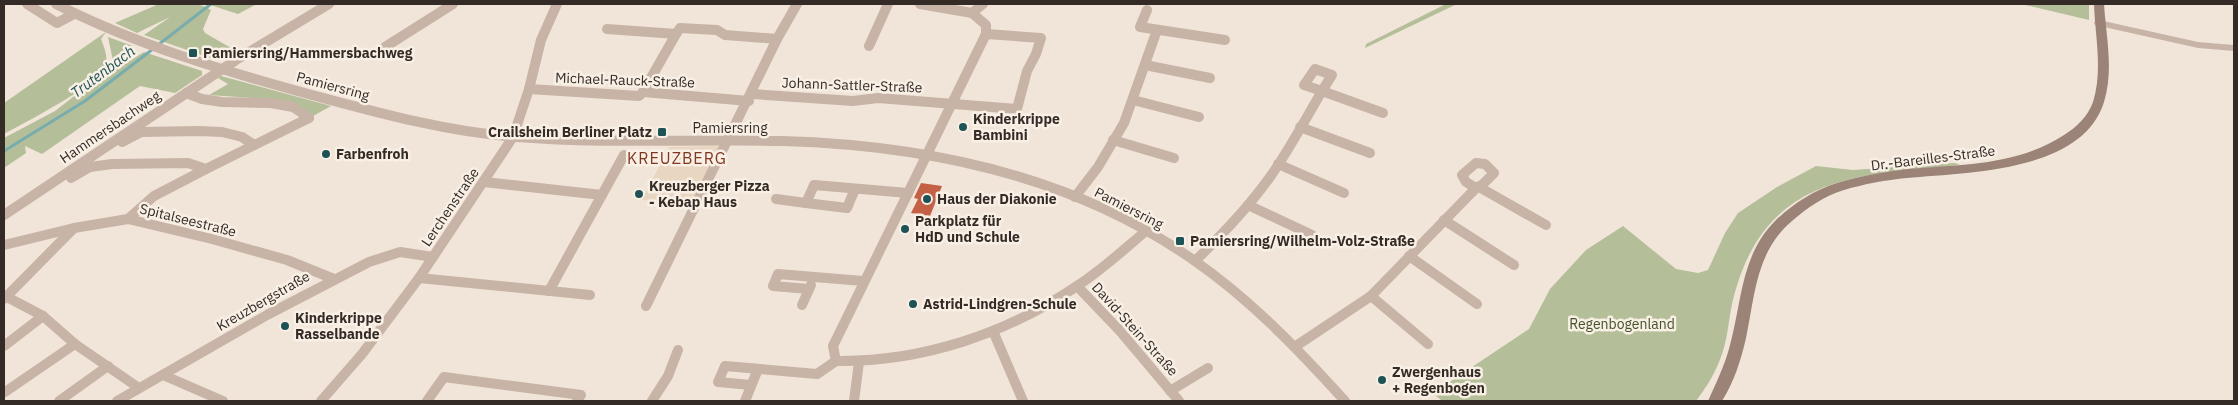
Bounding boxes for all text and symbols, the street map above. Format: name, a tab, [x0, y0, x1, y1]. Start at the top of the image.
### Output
water label: Trutenbach	[67, 41, 139, 102]
place label: Pamiersring/Hammersbachweg	[203, 44, 413, 62]
marker: Pamiersring/Hammersbachweg	[187, 47, 199, 59]
street label: Pamiersring	[294, 68, 372, 105]
street label: Michael-Rauck-Straße	[555, 69, 696, 91]
street label: Johann-Sattler-Straße	[781, 74, 923, 96]
street label: Hammersbachweg	[56, 86, 164, 167]
place label: Kinderkrippe Bambini	[973, 110, 1060, 144]
street label: Pamiersring	[692, 119, 768, 137]
marker: Kinderkrippe Bambini	[957, 121, 969, 133]
place label: Crailsheim Berliner Platz	[488, 123, 652, 141]
marker: Crailsheim Berliner Platz	[656, 126, 668, 138]
street label: Dr.-Bareilles-Straße	[1870, 141, 1997, 175]
place label: Farbenfroh	[336, 145, 409, 163]
marker: Farbenfroh	[320, 148, 332, 160]
district label: KREUZBERG	[627, 148, 727, 168]
street label: Lerchenstraße	[417, 164, 483, 250]
place label: Kreuzberger Pizza - Kebap Haus	[649, 177, 770, 211]
street label: Pamiersring	[1091, 183, 1167, 233]
marker: Kreuzberger Pizza - Kebap Haus	[633, 188, 645, 200]
place label: Haus der Diakonie	[937, 190, 1057, 208]
marker: Haus der Diakonie	[921, 193, 933, 205]
street label: Spitalseestraße	[138, 199, 238, 241]
place label: Parkplatz für HdD und Schule	[915, 212, 1020, 246]
marker: Parkplatz für HdD und Schule	[899, 223, 911, 235]
place label: Pamiersring/Wilhelm-Volz-Straße	[1190, 232, 1415, 250]
marker: Pamiersring/Wilhelm-Volz-Straße	[1174, 235, 1186, 247]
street label: Kreuzbergstraße	[213, 267, 313, 335]
street label: David-Stein-Straße	[1088, 278, 1182, 380]
place label: Astrid-Lindgren-Schule	[923, 295, 1077, 313]
marker: Astrid-Lindgren-Schule	[907, 298, 919, 310]
place label: Kinderkrippe Rasselbande	[295, 309, 382, 343]
park label: Regenbogenland	[1569, 315, 1675, 333]
marker: Kinderkrippe Rasselbande	[279, 320, 291, 332]
place label: Zwergenhaus + Regenbogen	[1392, 363, 1485, 397]
marker: Zwergenhaus + Regenbogen	[1376, 374, 1388, 386]

